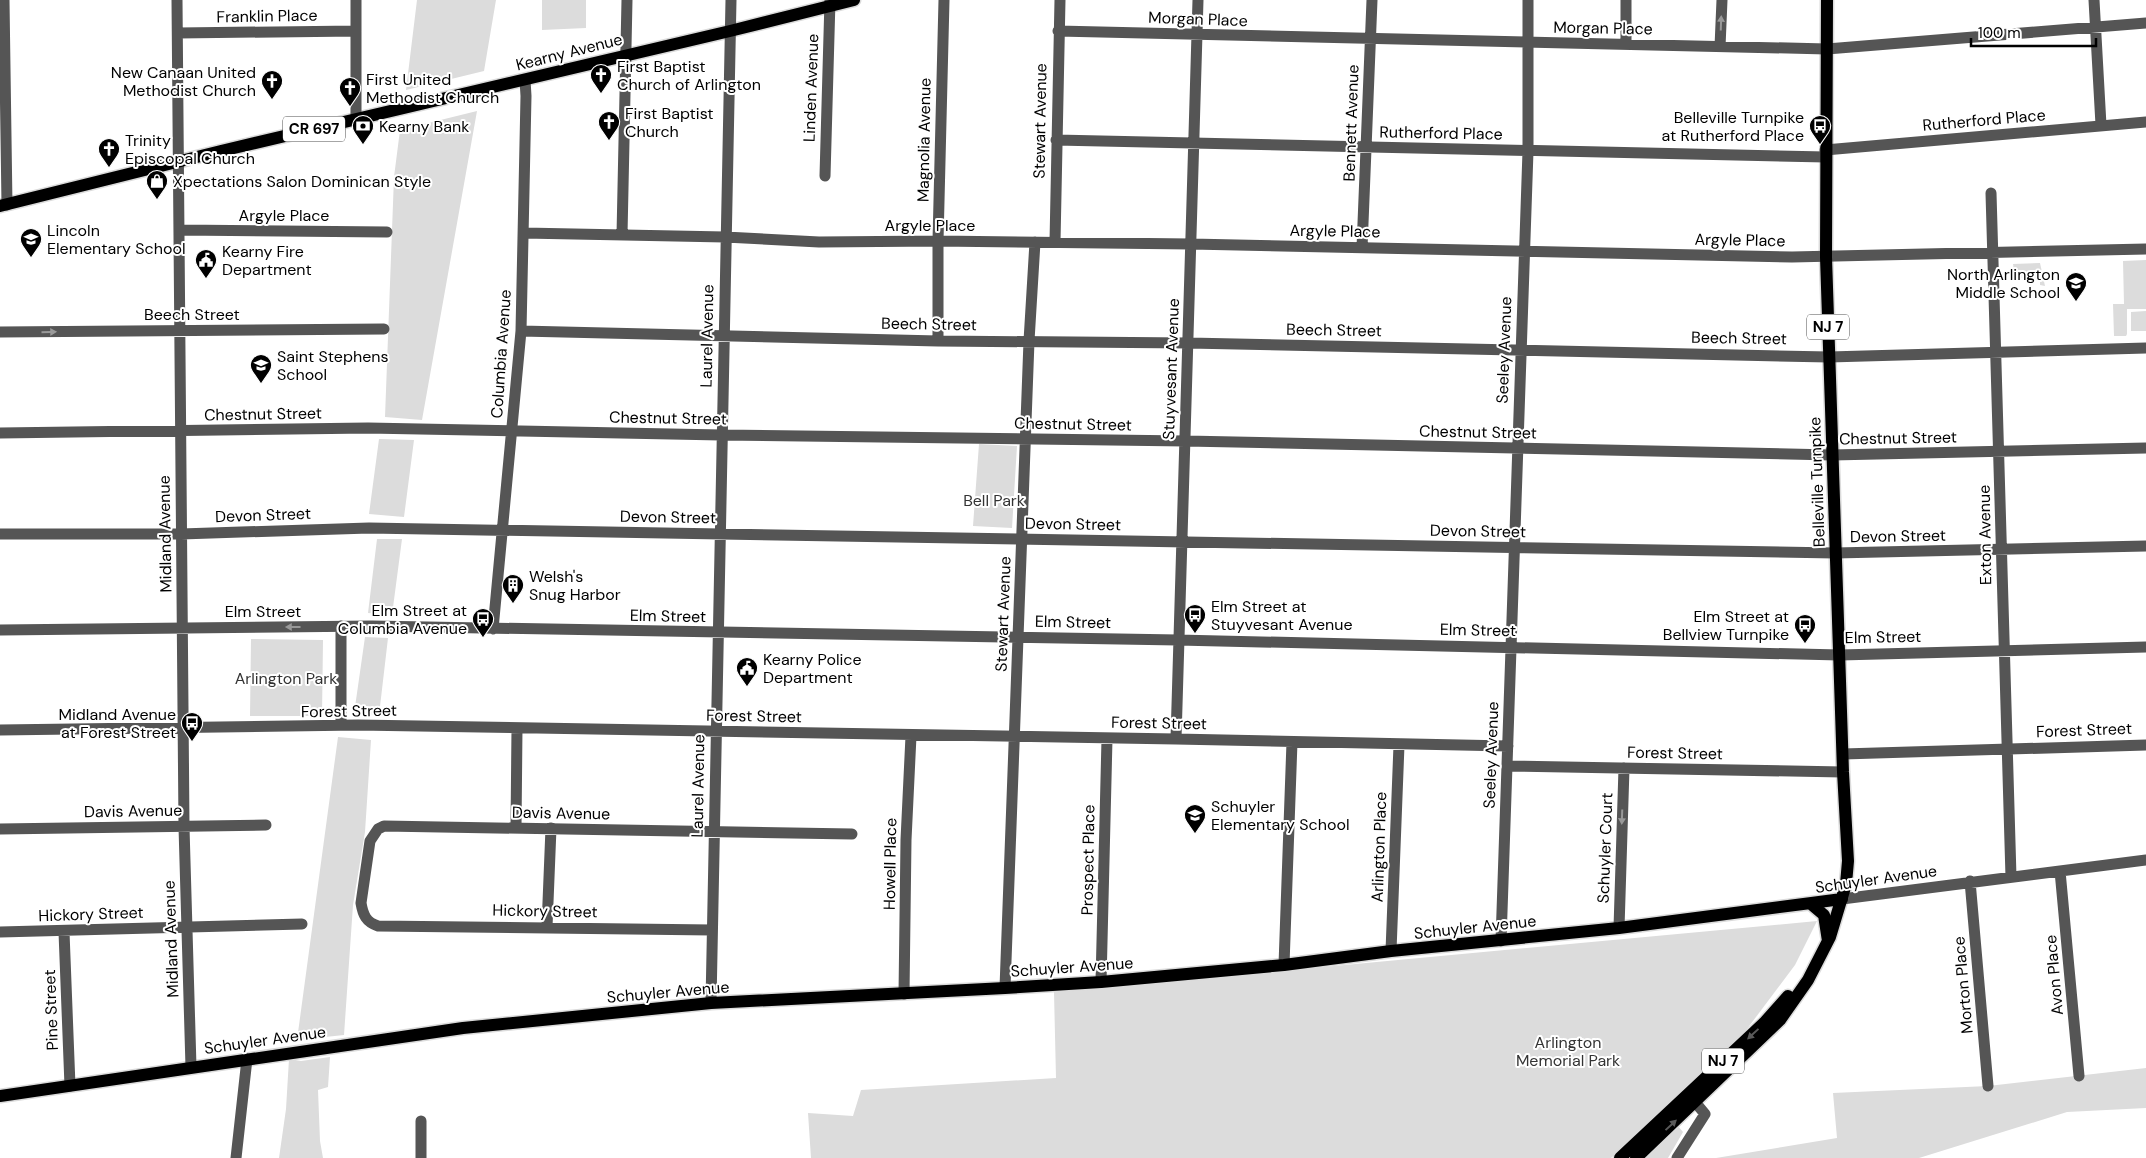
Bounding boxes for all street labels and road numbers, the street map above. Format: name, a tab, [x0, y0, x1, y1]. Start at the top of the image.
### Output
street label: Franklin Place	[216, 5, 318, 27]
street label: Morgan Place	[1148, 7, 1248, 31]
street label: Morgan Place	[1553, 17, 1653, 39]
street label: Kearny Avenue	[514, 29, 624, 75]
street label: Linden Avenue	[799, 33, 823, 143]
street label: Stewart Avenue	[1028, 63, 1052, 179]
street label: Bennett Avenue	[1338, 64, 1364, 182]
street label: Magnolia Avenue	[912, 78, 936, 202]
street label: Rutherford Place	[1922, 104, 2046, 136]
road number: CR 697	[283, 116, 345, 142]
street label: Rutherford Place	[1379, 121, 1503, 145]
street label: Argyle Place	[239, 205, 329, 226]
street label: Argyle Place	[885, 215, 975, 236]
street label: Argyle Place	[1289, 220, 1381, 242]
street label: Argyle Place	[1694, 229, 1786, 251]
street label: Laurel Avenue	[696, 284, 718, 388]
street label: Columbia Avenue	[486, 289, 516, 419]
street label: Seeley Avenue	[1492, 296, 1516, 404]
street label: Stuyvesant Avenue	[1158, 298, 1184, 440]
street label: Beech Street	[144, 304, 240, 325]
street label: Beech Street	[881, 313, 977, 335]
road number: NJ 7	[1807, 314, 1849, 340]
street label: Beech Street	[1286, 319, 1382, 341]
street label: Beech Street	[1691, 327, 1787, 349]
street label: Chestnut Street	[204, 402, 322, 426]
street label: Chestnut Street	[609, 406, 727, 430]
street label: Chestnut Street	[1014, 412, 1132, 436]
street label: Belleville Turnpike	[1804, 417, 1830, 547]
street label: Chestnut Street	[1419, 420, 1537, 444]
street label: Chestnut Street	[1839, 426, 1957, 450]
street label: Midland Avenue	[153, 475, 177, 593]
street label: Exton Avenue	[1974, 485, 1996, 585]
street label: Devon Street	[215, 503, 311, 527]
street label: Devon Street	[620, 506, 716, 528]
street label: Devon Street	[1025, 513, 1121, 535]
street label: Devon Street	[1430, 520, 1526, 542]
street label: Devon Street	[1850, 525, 1946, 547]
street label: Stewart Avenue	[990, 556, 1016, 672]
street label: Elm Street	[225, 601, 301, 622]
street label: Elm Street	[630, 605, 706, 627]
street label: Elm Street	[1035, 611, 1111, 633]
street label: Elm Street	[1440, 619, 1516, 641]
street label: Elm Street	[1845, 626, 1921, 648]
street label: Forest Street	[301, 700, 397, 722]
street label: Seeley Avenue	[1479, 701, 1503, 809]
street label: Forest Street	[706, 705, 802, 727]
street label: Forest Street	[1111, 712, 1207, 734]
street label: Forest Street	[2036, 718, 2132, 742]
street label: Laurel Avenue	[687, 734, 709, 838]
street label: Forest Street	[1627, 742, 1723, 764]
street label: Arlington Place	[1367, 791, 1391, 903]
street label: Schuyler Court	[1593, 792, 1617, 904]
street label: Davis Avenue	[84, 800, 182, 822]
street label: Davis Avenue	[512, 802, 610, 824]
street label: Prospect Place	[1077, 804, 1099, 916]
street label: Howell Place	[879, 818, 901, 910]
street label: Schuyler Avenue	[1814, 860, 1938, 898]
street label: Midland Avenue	[158, 880, 184, 998]
street label: Hickory Street	[492, 900, 598, 922]
street label: Hickory Street	[38, 902, 144, 926]
street label: Schuyler Avenue	[1413, 910, 1537, 944]
street label: Avon Place	[2040, 934, 2068, 1016]
street label: Morton Place	[1948, 935, 1978, 1035]
street label: Schuyler Avenue	[1010, 952, 1134, 982]
street label: Pine Street	[39, 969, 63, 1051]
street label: Schuyler Avenue	[606, 976, 730, 1008]
street label: Schuyler Avenue	[203, 1021, 327, 1059]
road number: NJ 7	[1702, 1048, 1744, 1074]

